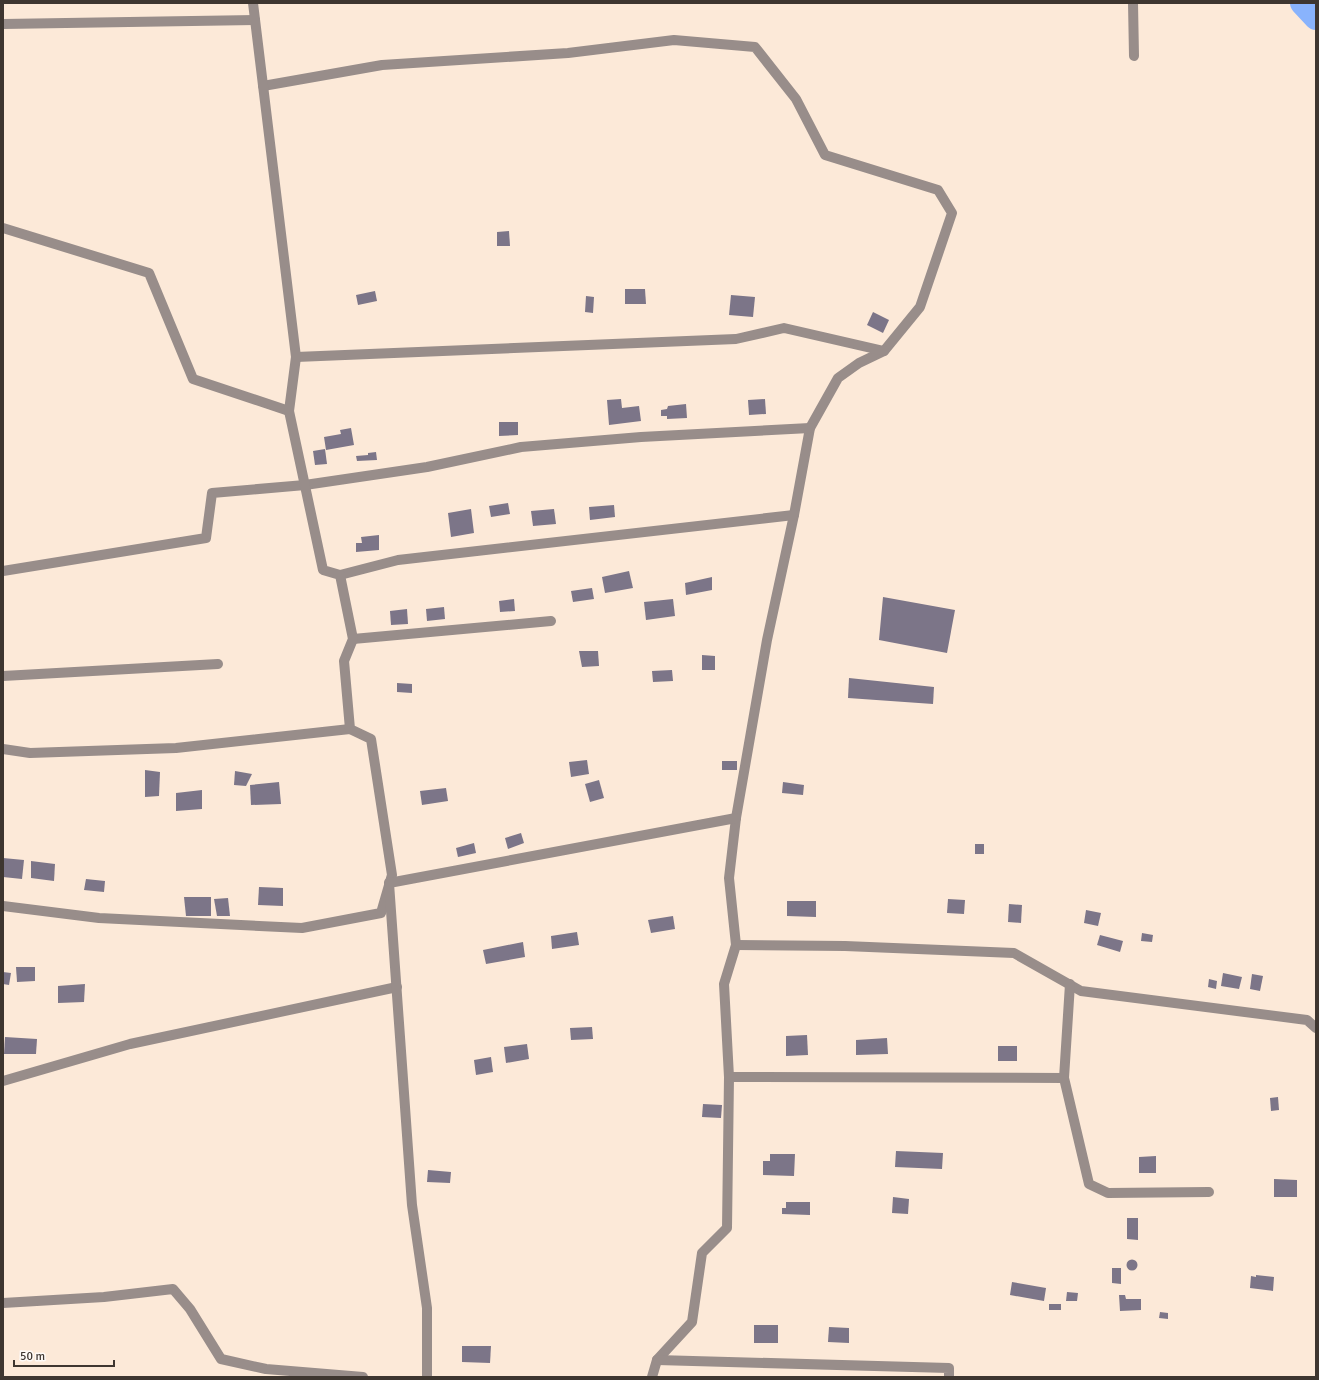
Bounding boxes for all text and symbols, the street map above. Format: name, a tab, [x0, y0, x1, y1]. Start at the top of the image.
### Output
scale bar	[14, 1342, 114, 1368]
text: 50 m	[20, 1349, 45, 1364]

